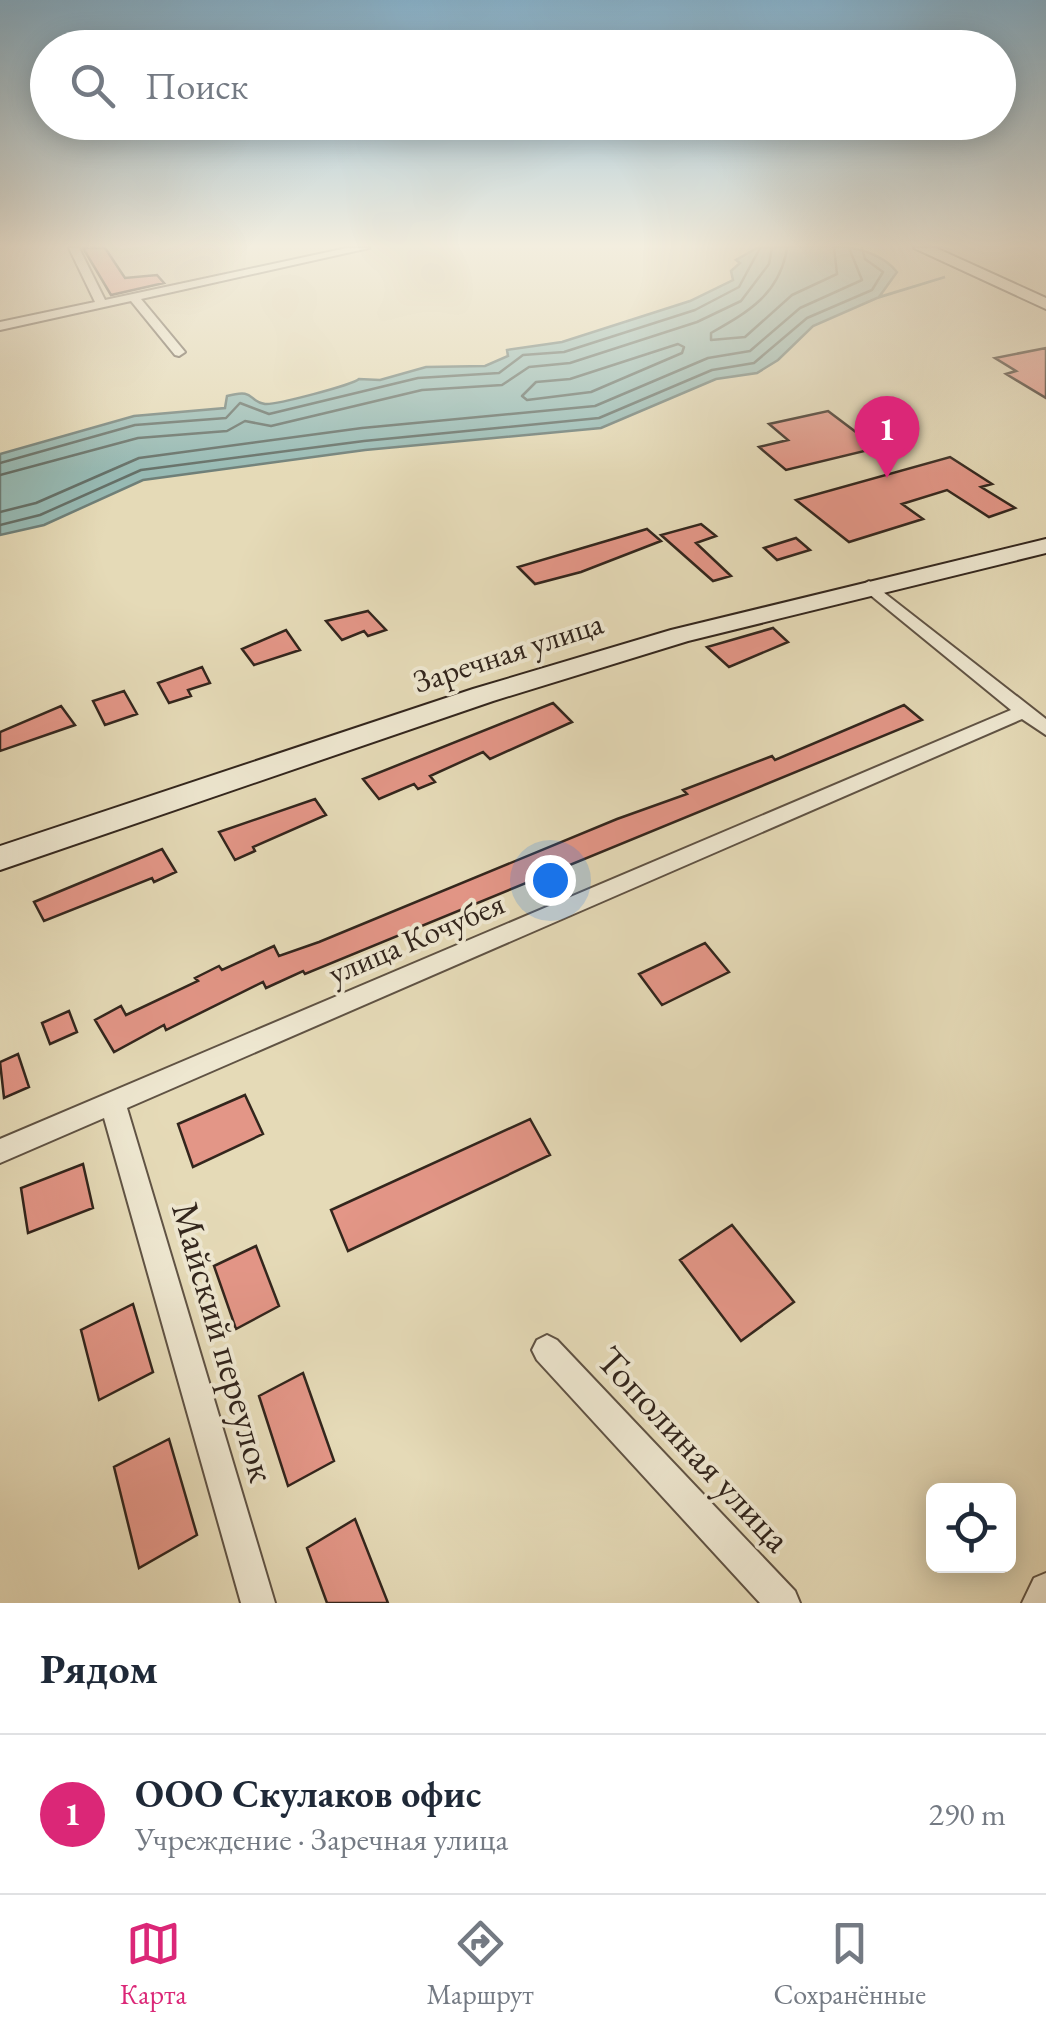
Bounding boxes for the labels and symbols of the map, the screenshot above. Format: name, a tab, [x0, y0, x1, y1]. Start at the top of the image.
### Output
pin: 1	[854, 396, 920, 478]
street label: Заречная улица	[408, 601, 609, 702]
your location	[525, 855, 576, 906]
street label: улица Кочубея	[321, 882, 511, 994]
street label: Майский переулок	[161, 1196, 288, 1487]
street label: Тополиная улица	[586, 1335, 803, 1562]

